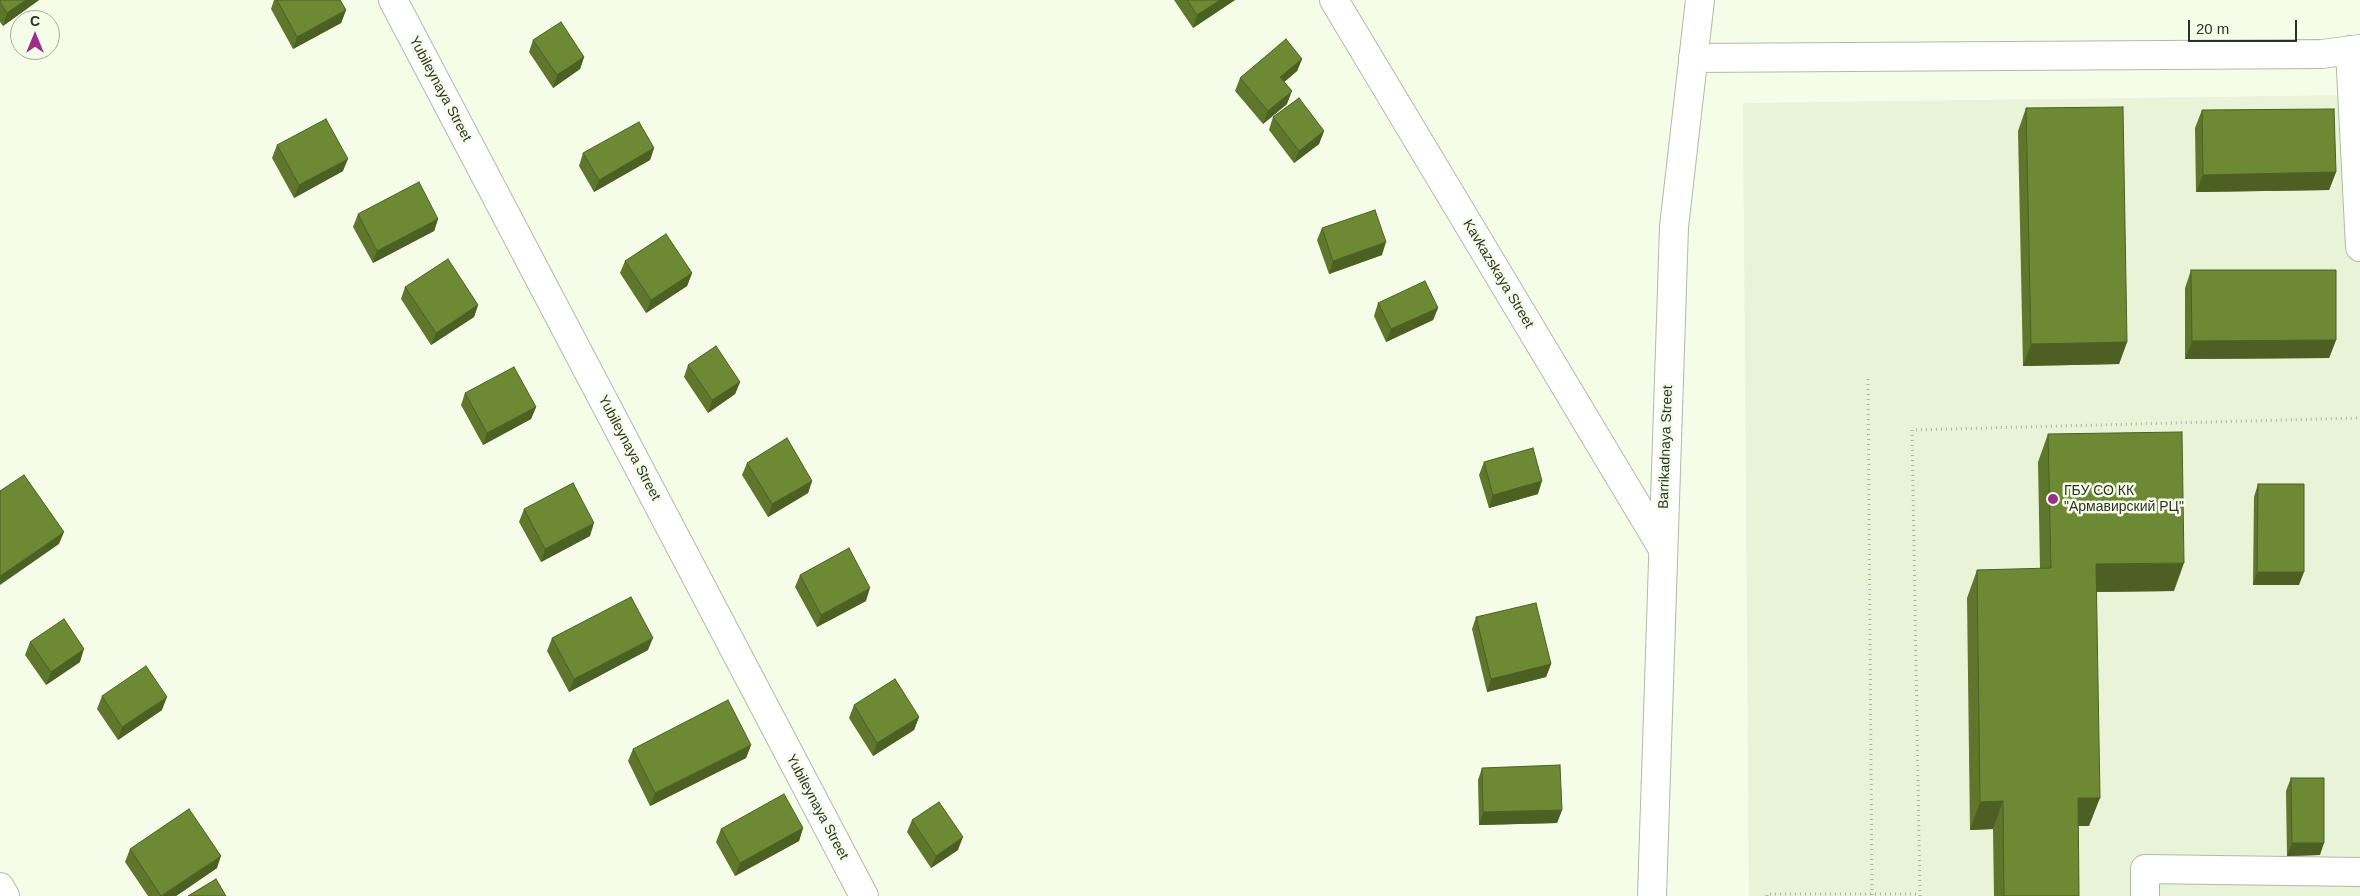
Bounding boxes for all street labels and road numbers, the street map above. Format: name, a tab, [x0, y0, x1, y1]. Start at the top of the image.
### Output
street label: Yubileynaya Street	[405, 34, 475, 144]
street label: Kavkazskaya Street	[1459, 217, 1537, 331]
street label: Barrikadnaya Street	[1655, 385, 1677, 509]
street label: Yubileynaya Street	[594, 393, 664, 503]
street label: Yubileynaya Street	[782, 752, 852, 862]

